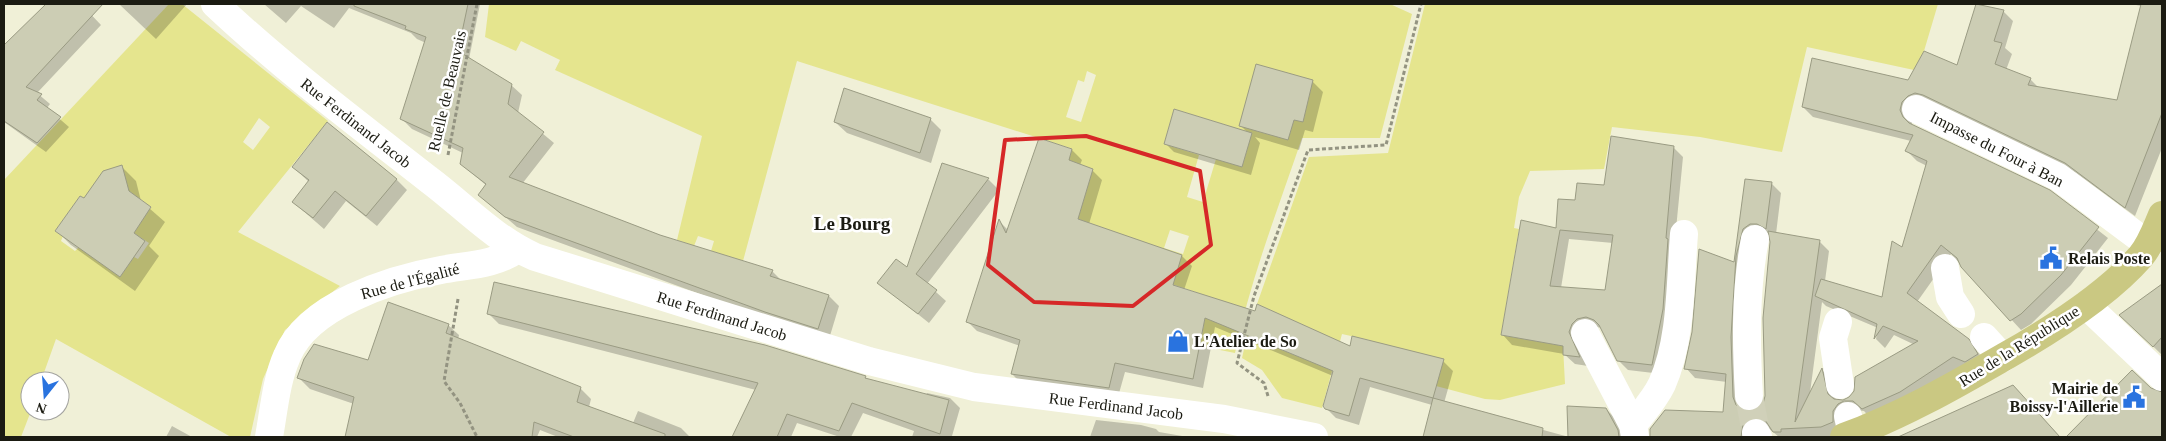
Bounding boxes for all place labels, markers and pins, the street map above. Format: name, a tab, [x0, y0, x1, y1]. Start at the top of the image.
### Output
public building icon: Relais Poste	[2038, 245, 2064, 271]
place label: Relais Poste	[2068, 250, 2150, 267]
shop icon: L'Atelier de So	[1165, 328, 1191, 354]
place label: L'Atelier de So	[1194, 333, 1297, 350]
place label: Mairie de Boissy-l'Aillerie	[2010, 380, 2118, 416]
public building icon: Mairie de Boissy-l'Aillerie	[2121, 384, 2147, 410]

